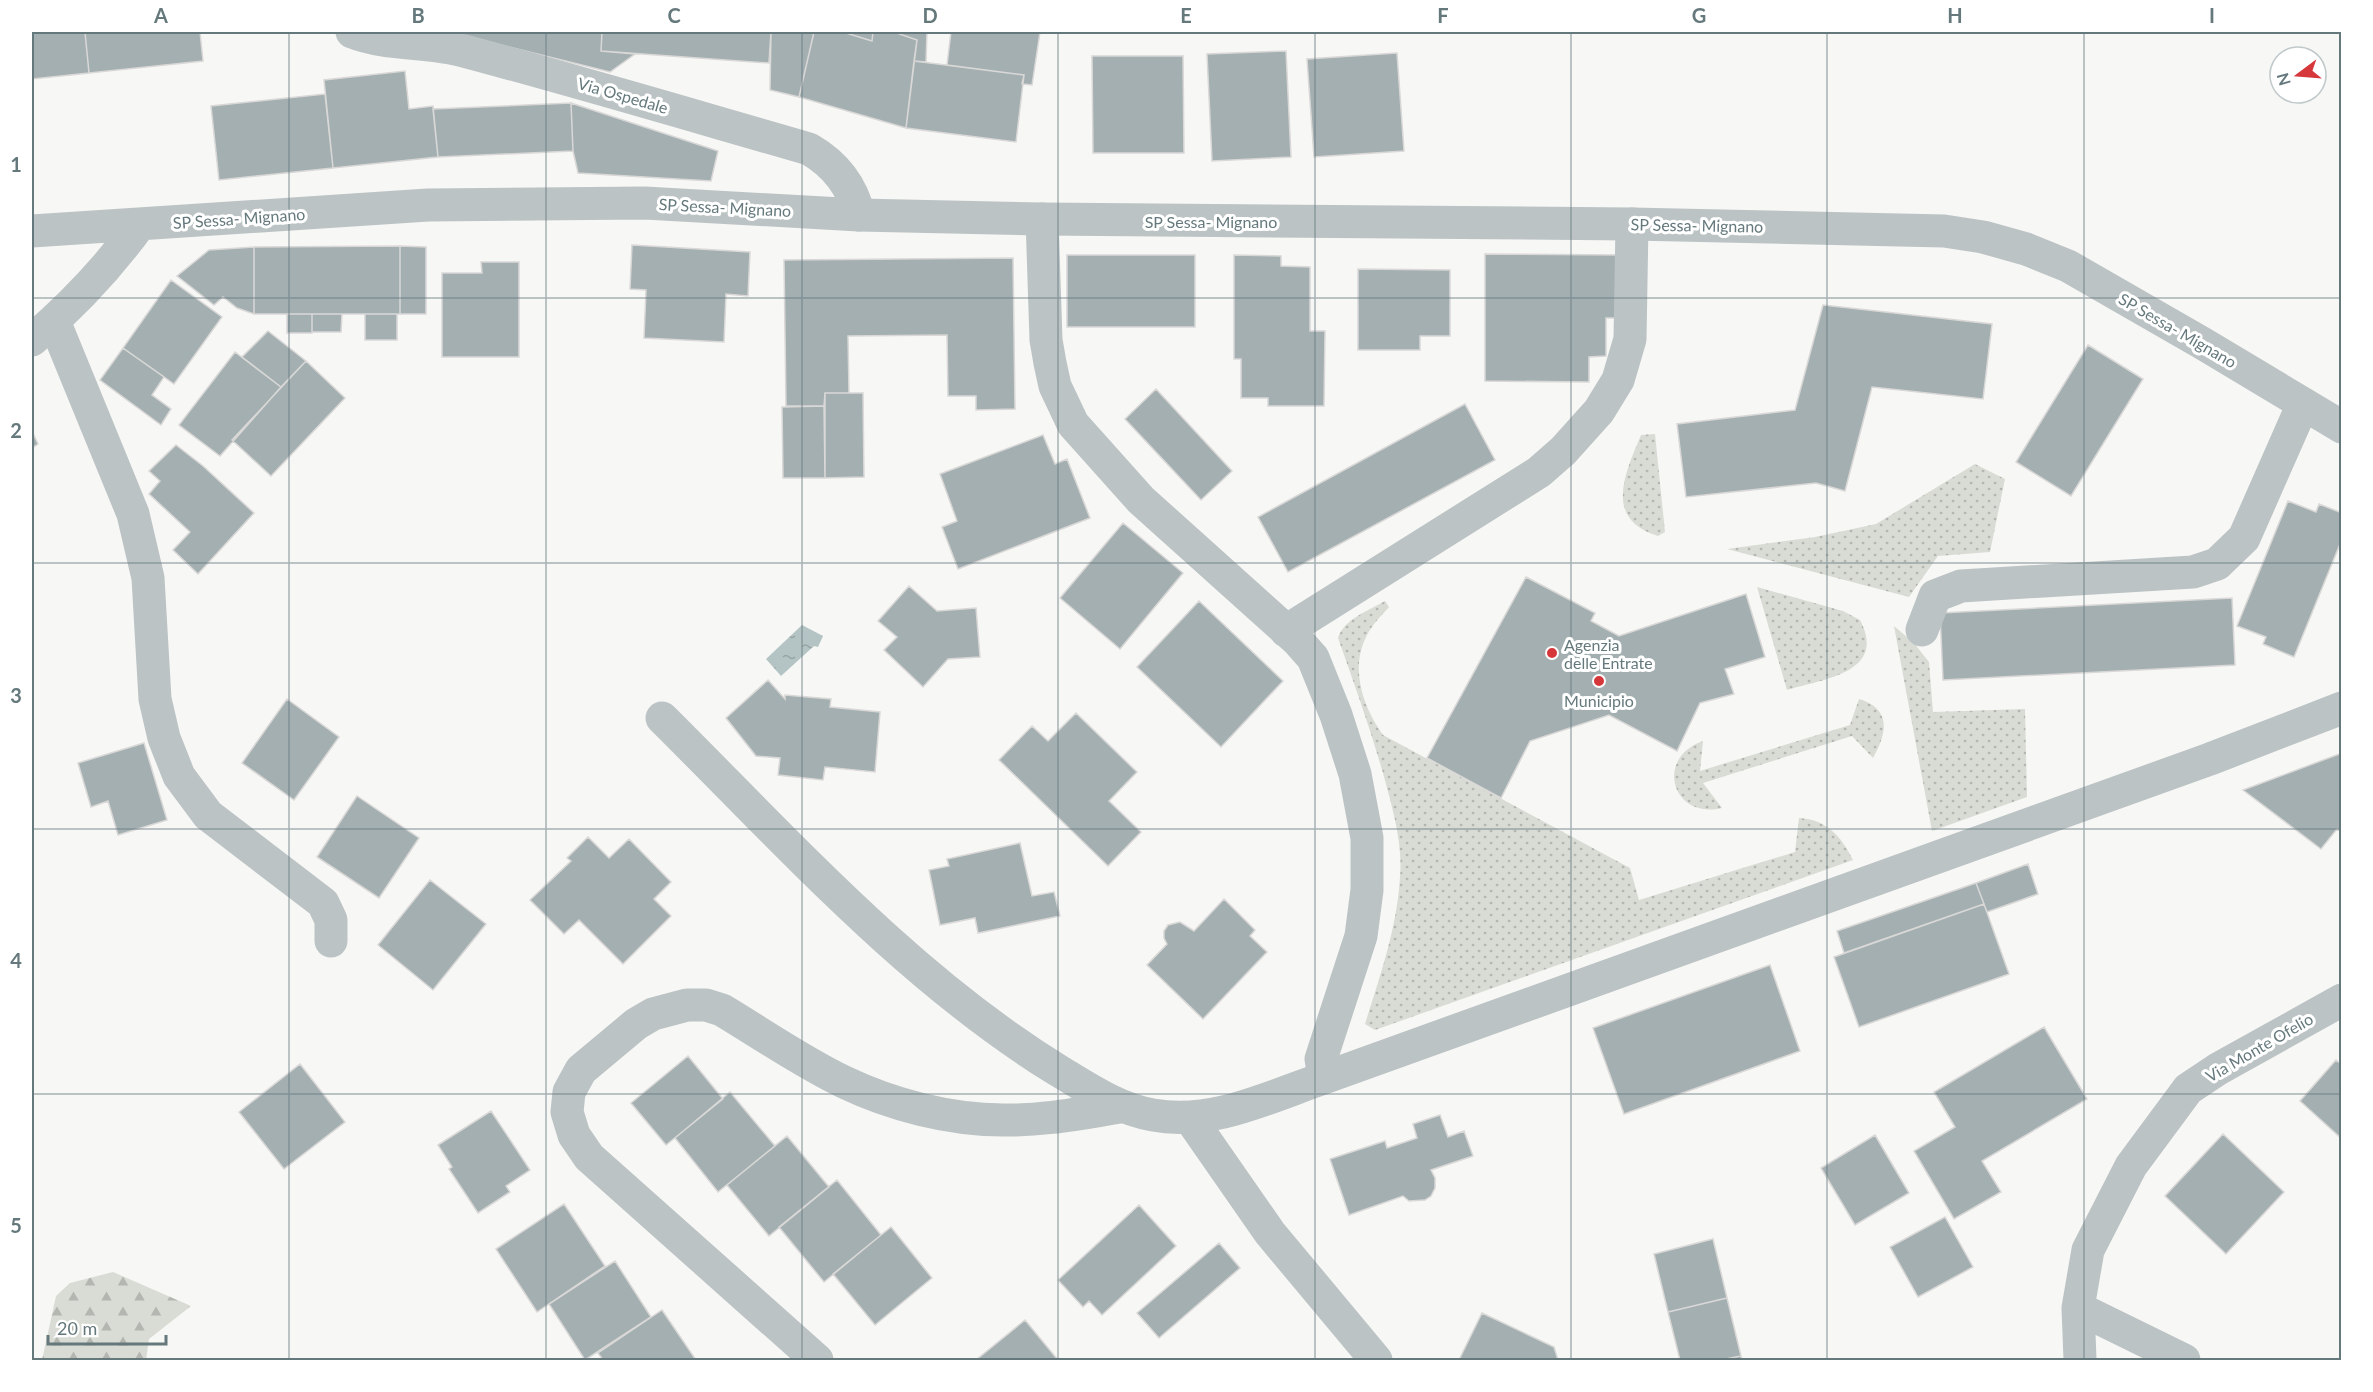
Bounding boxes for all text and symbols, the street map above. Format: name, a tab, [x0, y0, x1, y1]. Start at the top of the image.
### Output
text: A	[153, 3, 168, 27]
text: B	[411, 3, 425, 27]
text: C	[667, 3, 681, 27]
text: D	[922, 3, 938, 27]
text: E	[1180, 3, 1192, 27]
text: F	[1437, 3, 1449, 27]
text: G	[1692, 3, 1706, 27]
text: H	[1947, 3, 1963, 27]
text: I	[2209, 3, 2215, 27]
north arrow	[2268, 45, 2328, 105]
text: N	[2272, 71, 2294, 88]
street label: Via Ospedale	[576, 73, 670, 117]
text: 1	[10, 152, 22, 176]
street label: SP Sessa- Mignano	[658, 194, 792, 220]
street label: SP Sessa- Mignano	[172, 204, 306, 232]
street label: SP Sessa- Mignano	[1145, 212, 1277, 231]
street label: SP Sessa- Mignano	[1631, 214, 1763, 236]
street label: SP Sessa- Mignano	[2116, 289, 2240, 371]
text: 2	[10, 418, 22, 442]
place label: Agenzia delle Entrate	[1564, 635, 1653, 672]
marker: Agenzia delle Entrate	[1545, 646, 1559, 660]
marker: Municipio	[1592, 674, 1606, 688]
text: 3	[10, 683, 22, 707]
place label: Municipio	[1564, 691, 1634, 710]
text: 4	[10, 948, 22, 972]
street label: Via Monte Ofelio	[2202, 1009, 2316, 1085]
text: 5	[10, 1213, 22, 1237]
scale bar	[48, 1308, 166, 1346]
text: 20 m	[57, 1317, 97, 1339]

